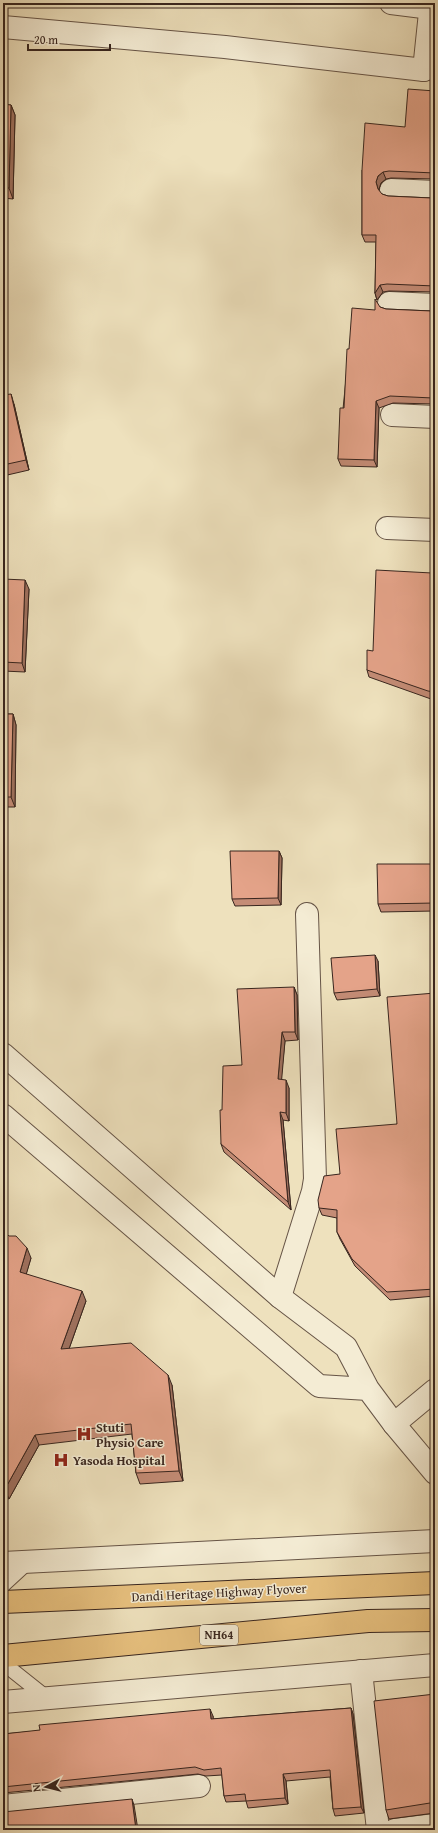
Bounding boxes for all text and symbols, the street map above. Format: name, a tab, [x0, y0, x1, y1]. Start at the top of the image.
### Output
scale bar	[28, 26, 110, 52]
text: 20 m	[34, 31, 58, 48]
place label: Stuti Physio Care	[96, 1418, 163, 1452]
hospital icon: Stuti Physio Care	[75, 1425, 93, 1443]
hospital icon: Yasoda Hospital	[52, 1451, 70, 1469]
place label: Yasoda Hospital	[73, 1451, 165, 1470]
street label: Dandi Heritage Highway Flyover	[131, 1578, 308, 1607]
road number: NH64	[200, 1625, 238, 1645]
north arrow	[26, 1767, 66, 1807]
text: N	[28, 1783, 44, 1793]

